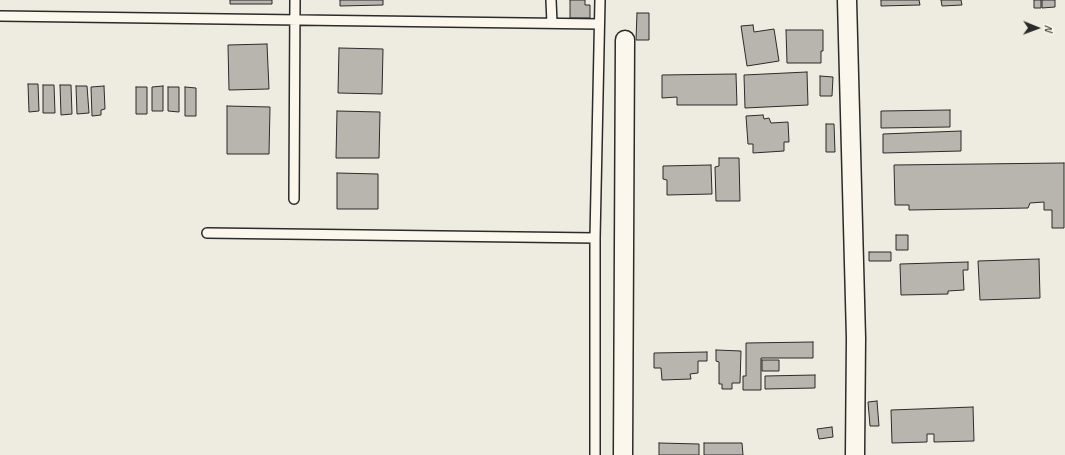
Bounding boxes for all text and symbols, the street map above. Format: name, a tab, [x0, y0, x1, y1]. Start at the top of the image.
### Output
north arrow	[1017, 8, 1057, 48]
text: N	[1042, 25, 1056, 32]

